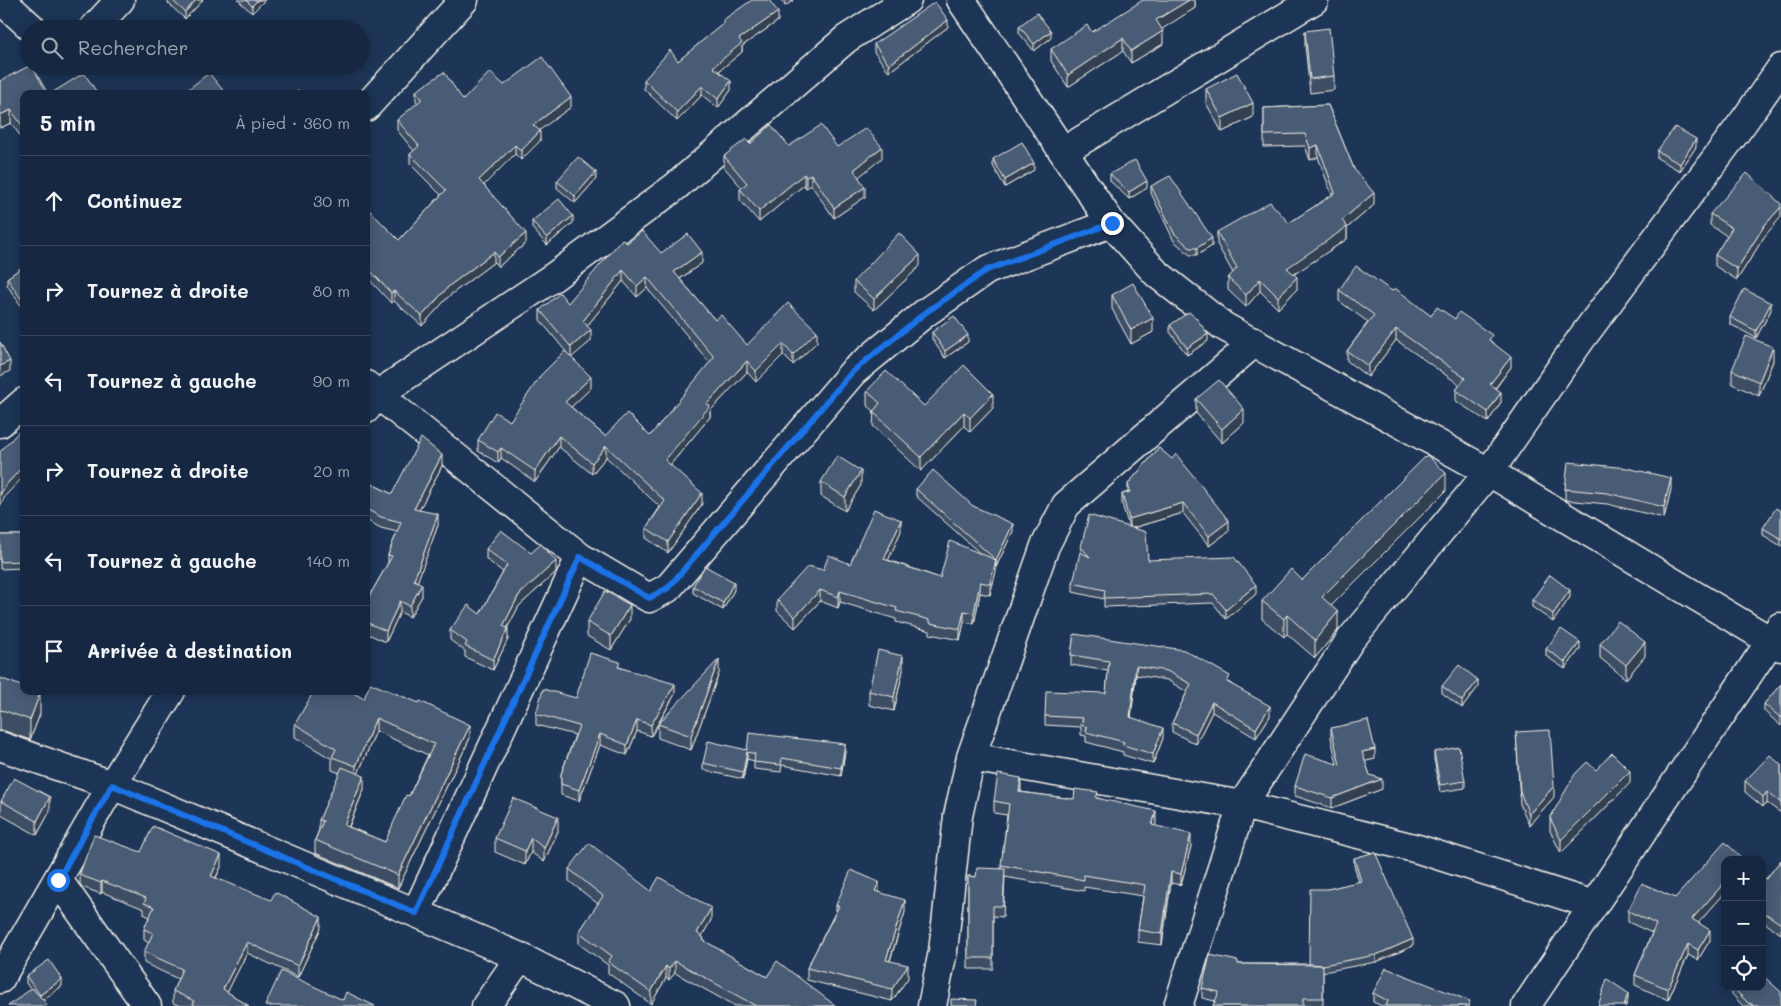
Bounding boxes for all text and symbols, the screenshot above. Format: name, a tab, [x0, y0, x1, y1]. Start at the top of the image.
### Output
search box	[20, 20, 370, 75]
icon: search	[38, 34, 66, 62]
text: Rechercher	[78, 35, 188, 60]
text: 5 min	[40, 109, 96, 136]
text: À pied · 360 m	[235, 112, 350, 133]
icon: ahead	[40, 187, 68, 215]
text: Continuez	[87, 188, 182, 213]
text: 30 m	[313, 190, 350, 211]
route end	[1101, 212, 1124, 235]
icon: right	[40, 277, 68, 305]
text: Tournez à droite	[87, 278, 249, 303]
text: 80 m	[313, 280, 350, 301]
icon: left	[40, 367, 68, 395]
text: Tournez à gauche	[87, 368, 256, 393]
text: 90 m	[313, 370, 350, 391]
icon: right	[40, 457, 68, 485]
text: Tournez à droite	[87, 458, 249, 483]
text: 20 m	[313, 460, 350, 481]
icon: left	[40, 547, 68, 575]
text: Tournez à gauche	[87, 548, 256, 573]
text: 140 m	[306, 550, 350, 571]
icon: arrive	[40, 637, 68, 665]
text: Arrivée à destination	[87, 638, 292, 663]
map controls	[1721, 856, 1766, 991]
button: +	[1721, 856, 1766, 901]
route start	[47, 869, 70, 892]
button: −	[1721, 901, 1766, 946]
button: locate	[1721, 946, 1766, 991]

